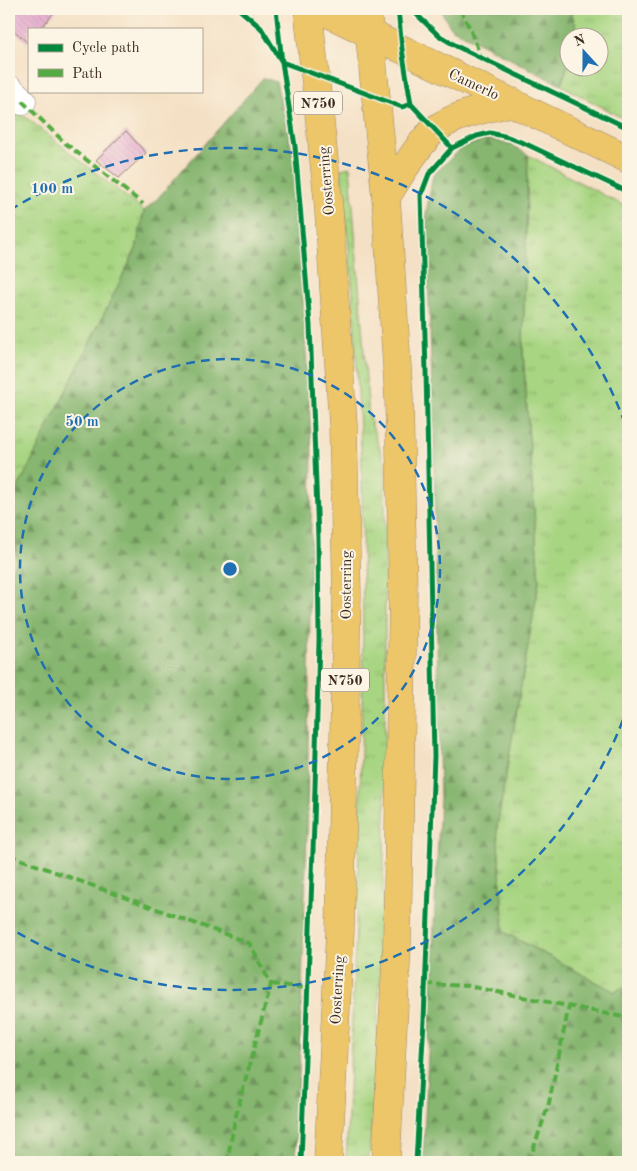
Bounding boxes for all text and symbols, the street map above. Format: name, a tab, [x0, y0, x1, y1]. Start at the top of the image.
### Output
legend	[28, 28, 202, 92]
north arrow	[560, 28, 610, 78]
text: N	[572, 32, 587, 49]
text: Cycle path	[72, 41, 140, 56]
text: Path	[72, 67, 102, 82]
street label: Camerlo	[446, 67, 501, 104]
road number: N750	[294, 92, 342, 115]
street label: Oosterring	[317, 146, 338, 216]
text: 100 m	[31, 182, 73, 197]
text: 50 m	[65, 415, 99, 430]
street label: Oosterring	[340, 550, 355, 620]
centre of rings	[221, 560, 239, 578]
road number: N750	[321, 668, 369, 692]
street label: Oosterring	[329, 955, 348, 1025]

